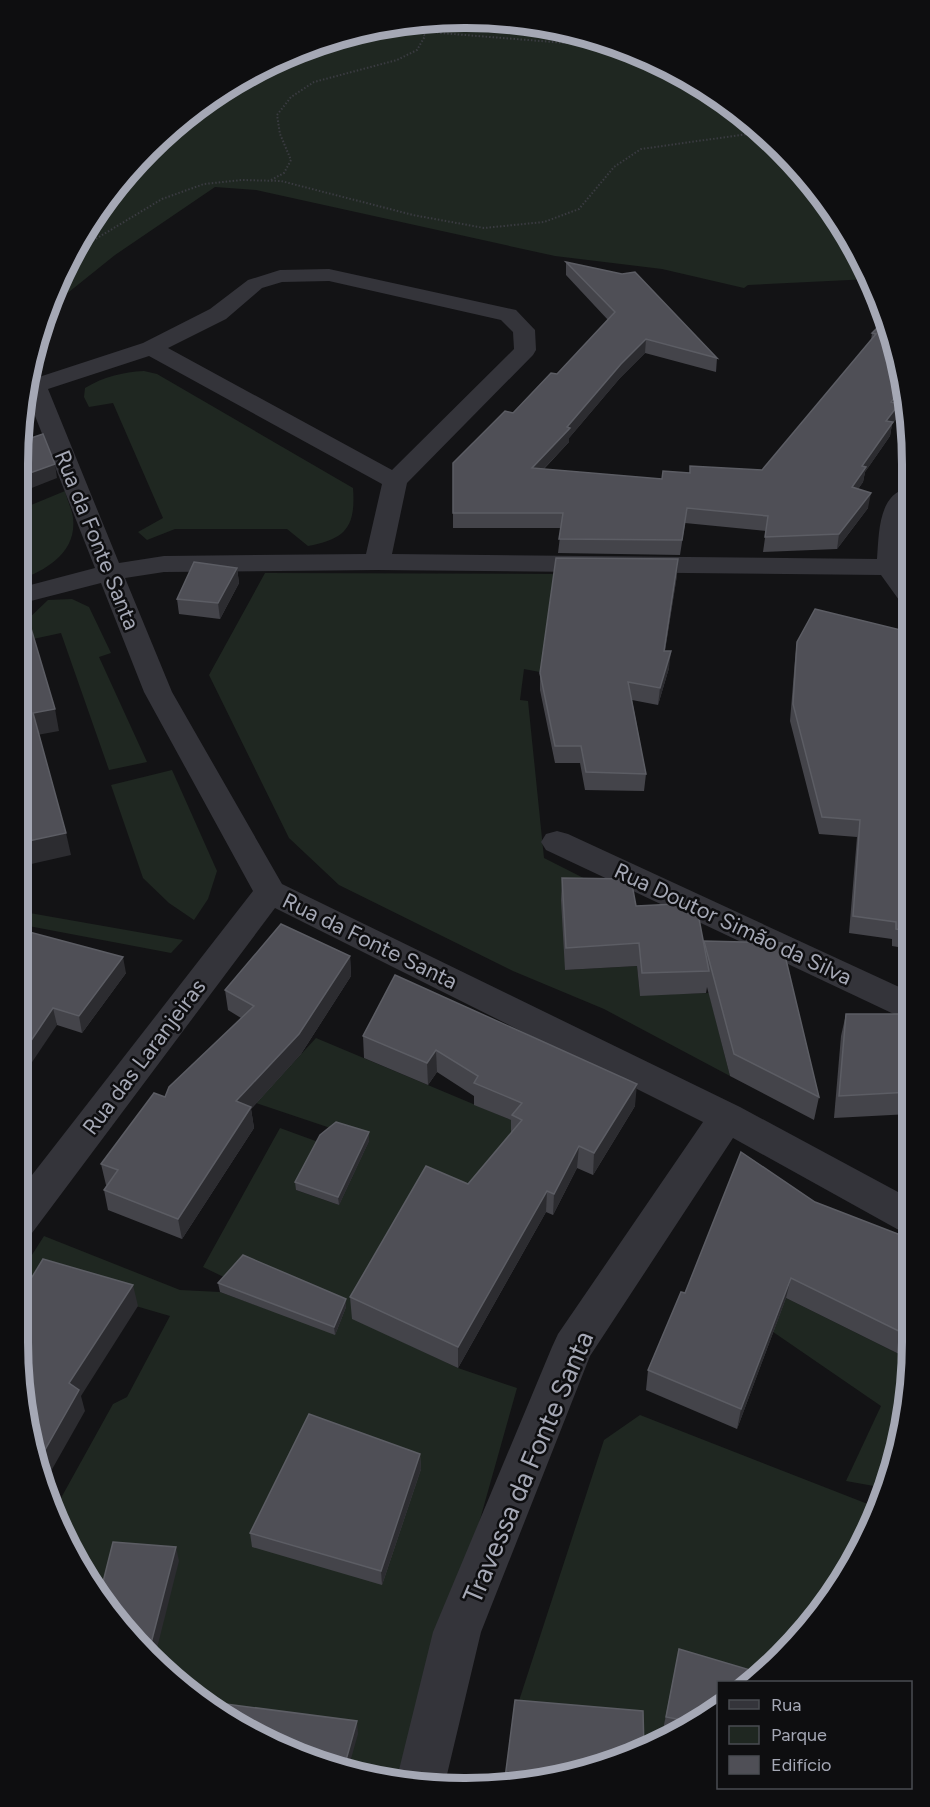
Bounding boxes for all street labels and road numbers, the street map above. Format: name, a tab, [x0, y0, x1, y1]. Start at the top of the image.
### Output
street label: Rua da Fonte Santa	[49, 446, 145, 634]
street label: Rua Doutor Simão da Silva	[610, 857, 856, 991]
street label: Rua da Fonte Santa	[278, 887, 462, 995]
street label: Rua das Laranjeiras	[77, 974, 211, 1140]
street label: Travessa da Fonte Santa	[456, 1326, 600, 1608]

